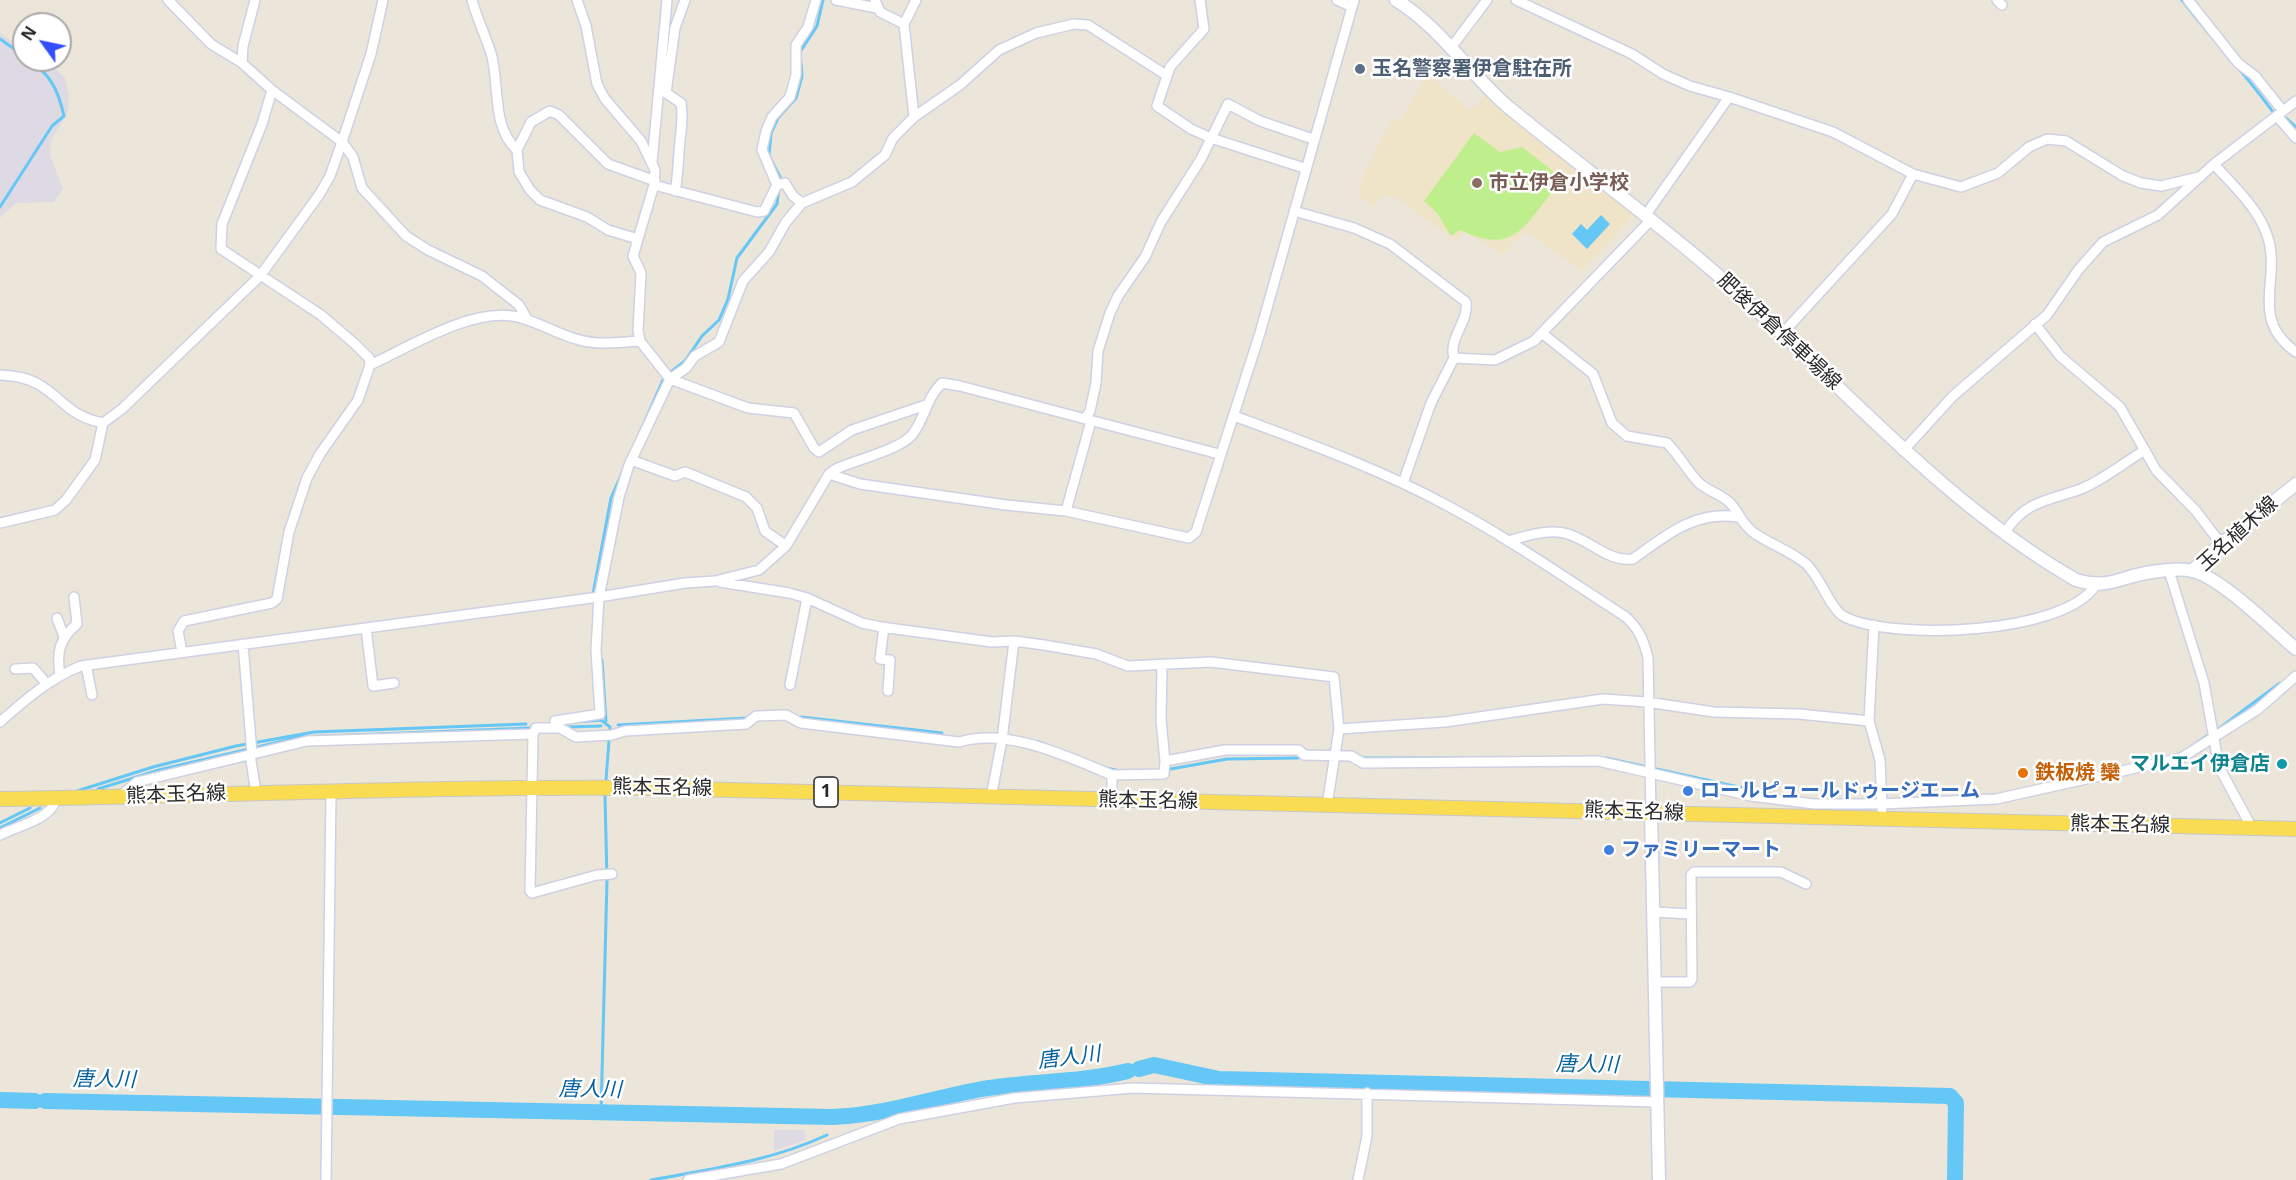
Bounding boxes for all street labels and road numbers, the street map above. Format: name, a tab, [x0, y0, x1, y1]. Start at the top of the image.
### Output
street label: 肥後伊倉停車場線	[1712, 269, 1846, 395]
street label: 玉名植木線	[2193, 492, 2283, 576]
street label: 熊本玉名線	[612, 775, 712, 801]
road number: 1	[814, 777, 838, 807]
street label: 熊本玉名線	[126, 781, 226, 809]
street label: 熊本玉名線	[1098, 788, 1198, 814]
street label: 熊本玉名線	[1584, 798, 1684, 826]
street label: 熊本玉名線	[2070, 812, 2170, 838]

